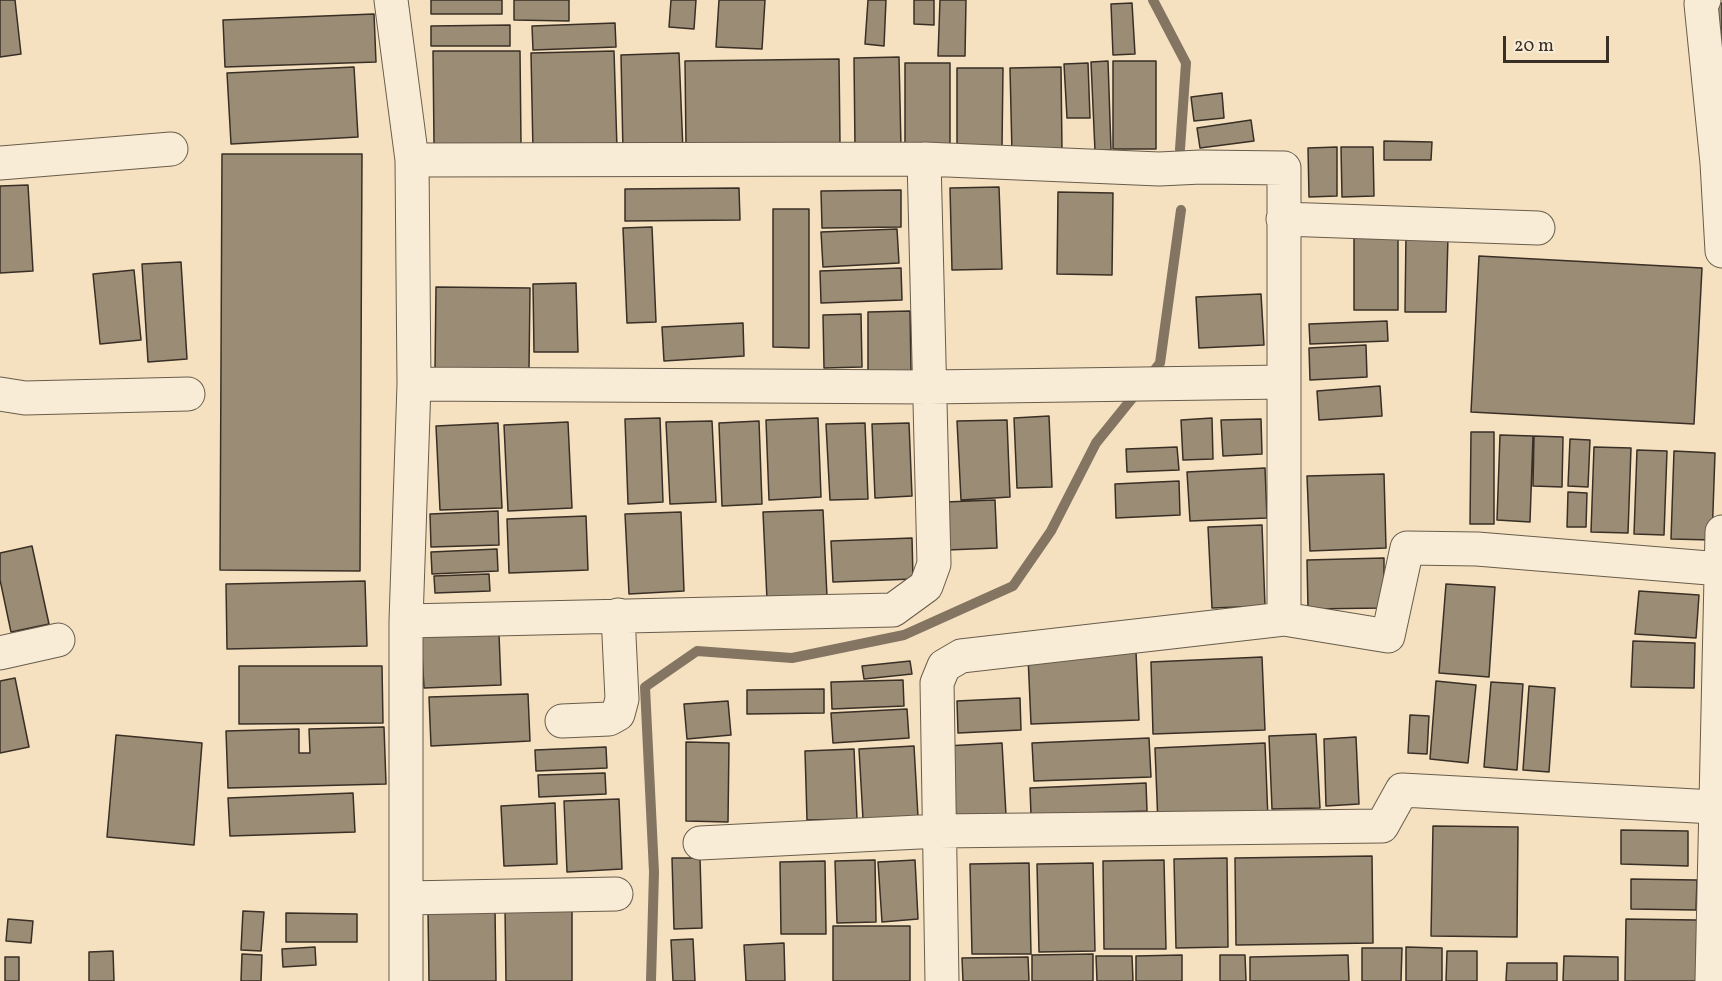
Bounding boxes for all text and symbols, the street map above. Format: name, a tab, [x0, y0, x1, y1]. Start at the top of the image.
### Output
scale bar	[1506, 24, 1612, 62]
text: 20 m	[1514, 34, 1554, 59]

